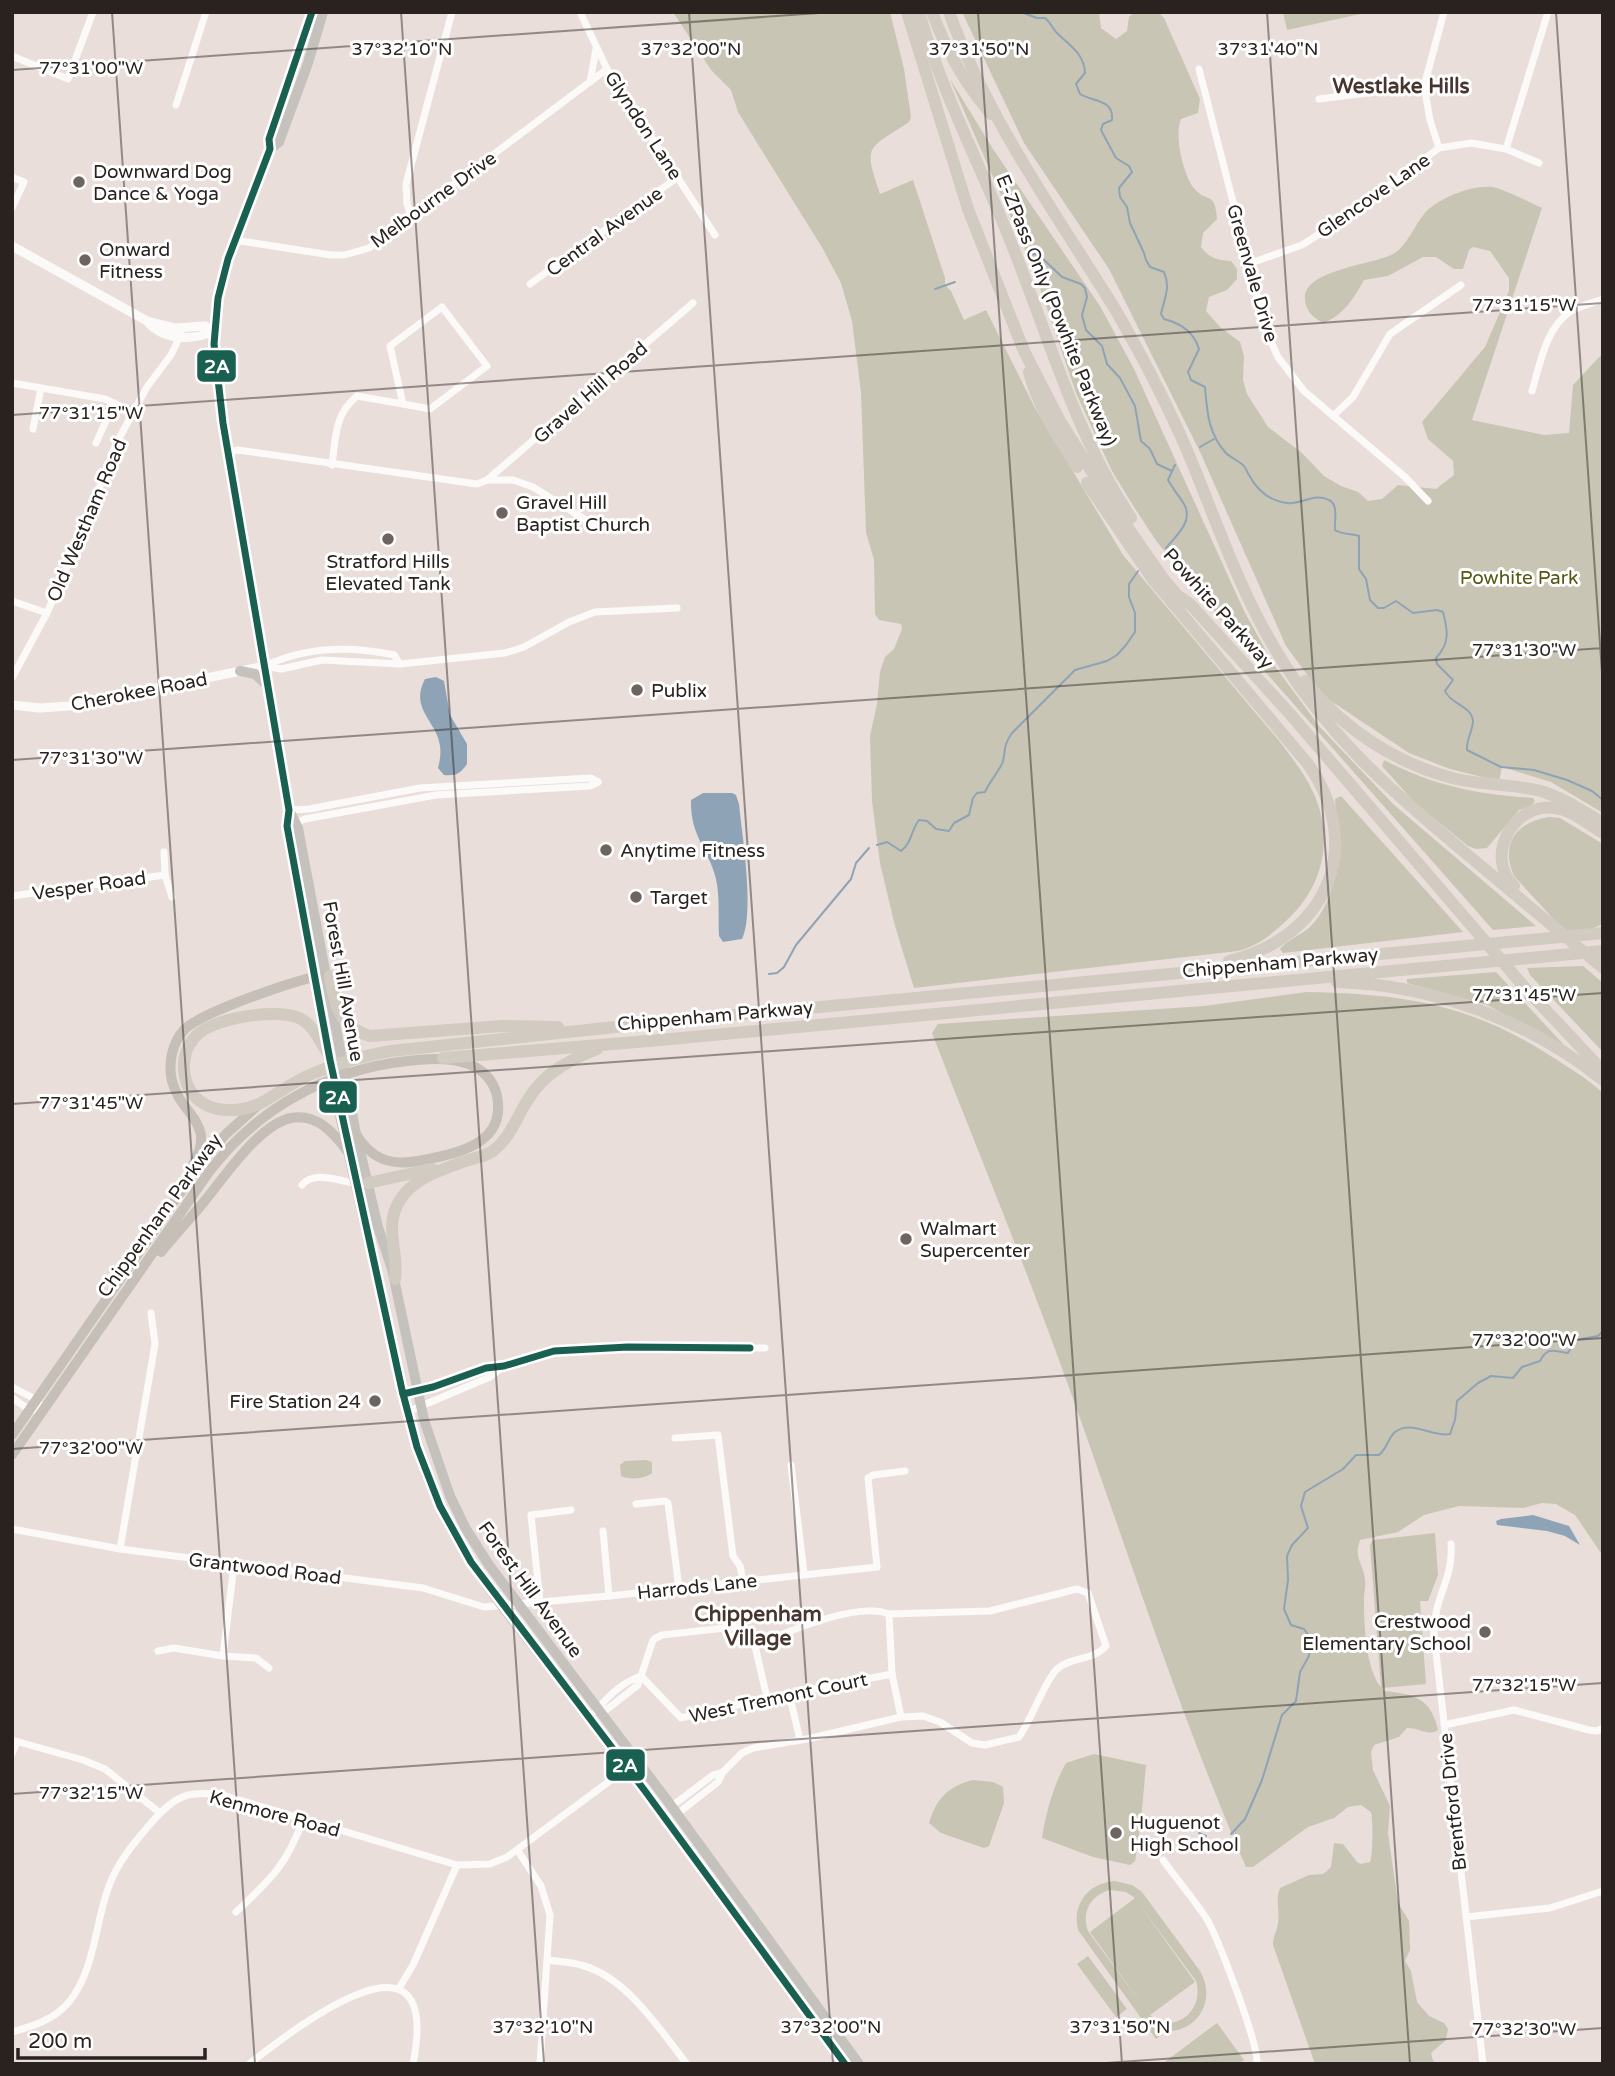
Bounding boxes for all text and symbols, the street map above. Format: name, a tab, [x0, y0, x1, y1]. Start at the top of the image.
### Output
text: 37°32'10"N	[352, 38, 452, 60]
text: 37°32'00"N	[641, 38, 741, 60]
text: 37°31'50"N	[929, 38, 1029, 60]
text: 37°31'40"N	[1218, 38, 1318, 60]
text: 77°31'00"W	[39, 57, 143, 79]
street label: Glyndon Lane	[600, 67, 686, 184]
district label: Westlake Hills	[1332, 74, 1470, 99]
street label: Melbourne Drive	[366, 147, 501, 253]
street label: Glencove Lane	[1313, 149, 1434, 243]
place label: Downward Dog Dance & Yoga	[93, 161, 232, 205]
street label: E-ZPass Only (Powhite Parkway)	[991, 171, 1121, 449]
marker: Downward Dog Dance & Yoga	[71, 174, 87, 190]
street label: Central Avenue	[542, 182, 667, 281]
street label: Greenvale Drive	[1222, 202, 1282, 345]
place label: Onward Fitness	[99, 239, 170, 283]
marker: Onward Fitness	[77, 252, 93, 268]
text: 77°31'15"W	[1472, 294, 1576, 316]
street label: Gravel Hill Road	[529, 337, 652, 448]
line badge: 2A	[196, 349, 237, 383]
text: 2A	[204, 356, 230, 378]
text: 77°31'15"W	[39, 402, 143, 424]
street label: Old Westham Road	[43, 436, 131, 605]
place label: Gravel Hill Baptist Church	[516, 492, 650, 536]
marker: Gravel Hill Baptist Church	[494, 505, 510, 521]
marker: Stratford Hills Elevated Tank	[380, 531, 396, 547]
street label: Powhite Parkway	[1158, 544, 1278, 673]
place label: Stratford Hills Elevated Tank	[325, 551, 451, 595]
park label: Powhite Park	[1460, 567, 1578, 589]
text: 77°31'30"W	[1472, 639, 1576, 661]
street label: Cherokee Road	[69, 668, 209, 716]
place label: Publix	[651, 680, 707, 702]
marker: Publix	[629, 682, 645, 698]
text: 77°31'30"W	[39, 747, 143, 769]
place label: Anytime Fitness	[620, 840, 765, 862]
marker: Anytime Fitness	[598, 842, 614, 858]
street label: Vesper Road	[31, 867, 147, 905]
place label: Target	[650, 887, 708, 909]
marker: Target	[628, 889, 644, 905]
street label: Forest Hill Avenue	[318, 899, 368, 1063]
street label: Chippenham Parkway	[1181, 943, 1379, 983]
text: 77°31'45"W	[1472, 984, 1576, 1006]
street label: Chippenham Parkway	[616, 996, 814, 1036]
line badge: 2A	[318, 1080, 358, 1114]
text: 2A	[325, 1087, 351, 1109]
text: 77°31'45"W	[39, 1092, 143, 1114]
street label: Chippenham Parkway	[93, 1130, 227, 1302]
place label: Walmart Supercenter	[920, 1218, 1031, 1262]
marker: Walmart Supercenter	[898, 1231, 914, 1247]
text: 77°32'00"W	[1472, 1329, 1576, 1351]
place label: Fire Station 24	[229, 1391, 361, 1413]
marker: Fire Station 24	[367, 1393, 383, 1409]
text: 77°32'00"W	[39, 1437, 143, 1459]
street label: Forest Hill Avenue	[473, 1517, 587, 1662]
street label: Grantwood Road	[187, 1549, 342, 1589]
street label: Harrods Lane	[636, 1570, 758, 1604]
district label: Chippenham Village	[694, 1602, 822, 1651]
place label: Crestwood Elementary School	[1302, 1611, 1471, 1655]
marker: Crestwood Elementary School	[1477, 1624, 1493, 1640]
street label: West Tremont Court	[687, 1668, 869, 1728]
text: 77°32'15"W	[1472, 1674, 1576, 1696]
street label: Brentford Drive	[1435, 1732, 1471, 1872]
line badge: 2A	[605, 1748, 646, 1782]
text: 2A	[612, 1755, 638, 1777]
text: 77°32'15"W	[39, 1782, 143, 1804]
street label: Kenmore Road	[207, 1786, 343, 1842]
place label: Huguenot High School	[1130, 1812, 1239, 1856]
marker: Huguenot High School	[1108, 1825, 1124, 1841]
scale bar	[18, 2016, 205, 2060]
text: 37°32'10"N	[493, 2016, 593, 2038]
text: 37°32'00"N	[781, 2016, 881, 2038]
text: 37°31'50"N	[1070, 2016, 1170, 2038]
text: 77°32'30"W	[1472, 2018, 1576, 2040]
text: 200 m	[28, 2029, 92, 2054]

